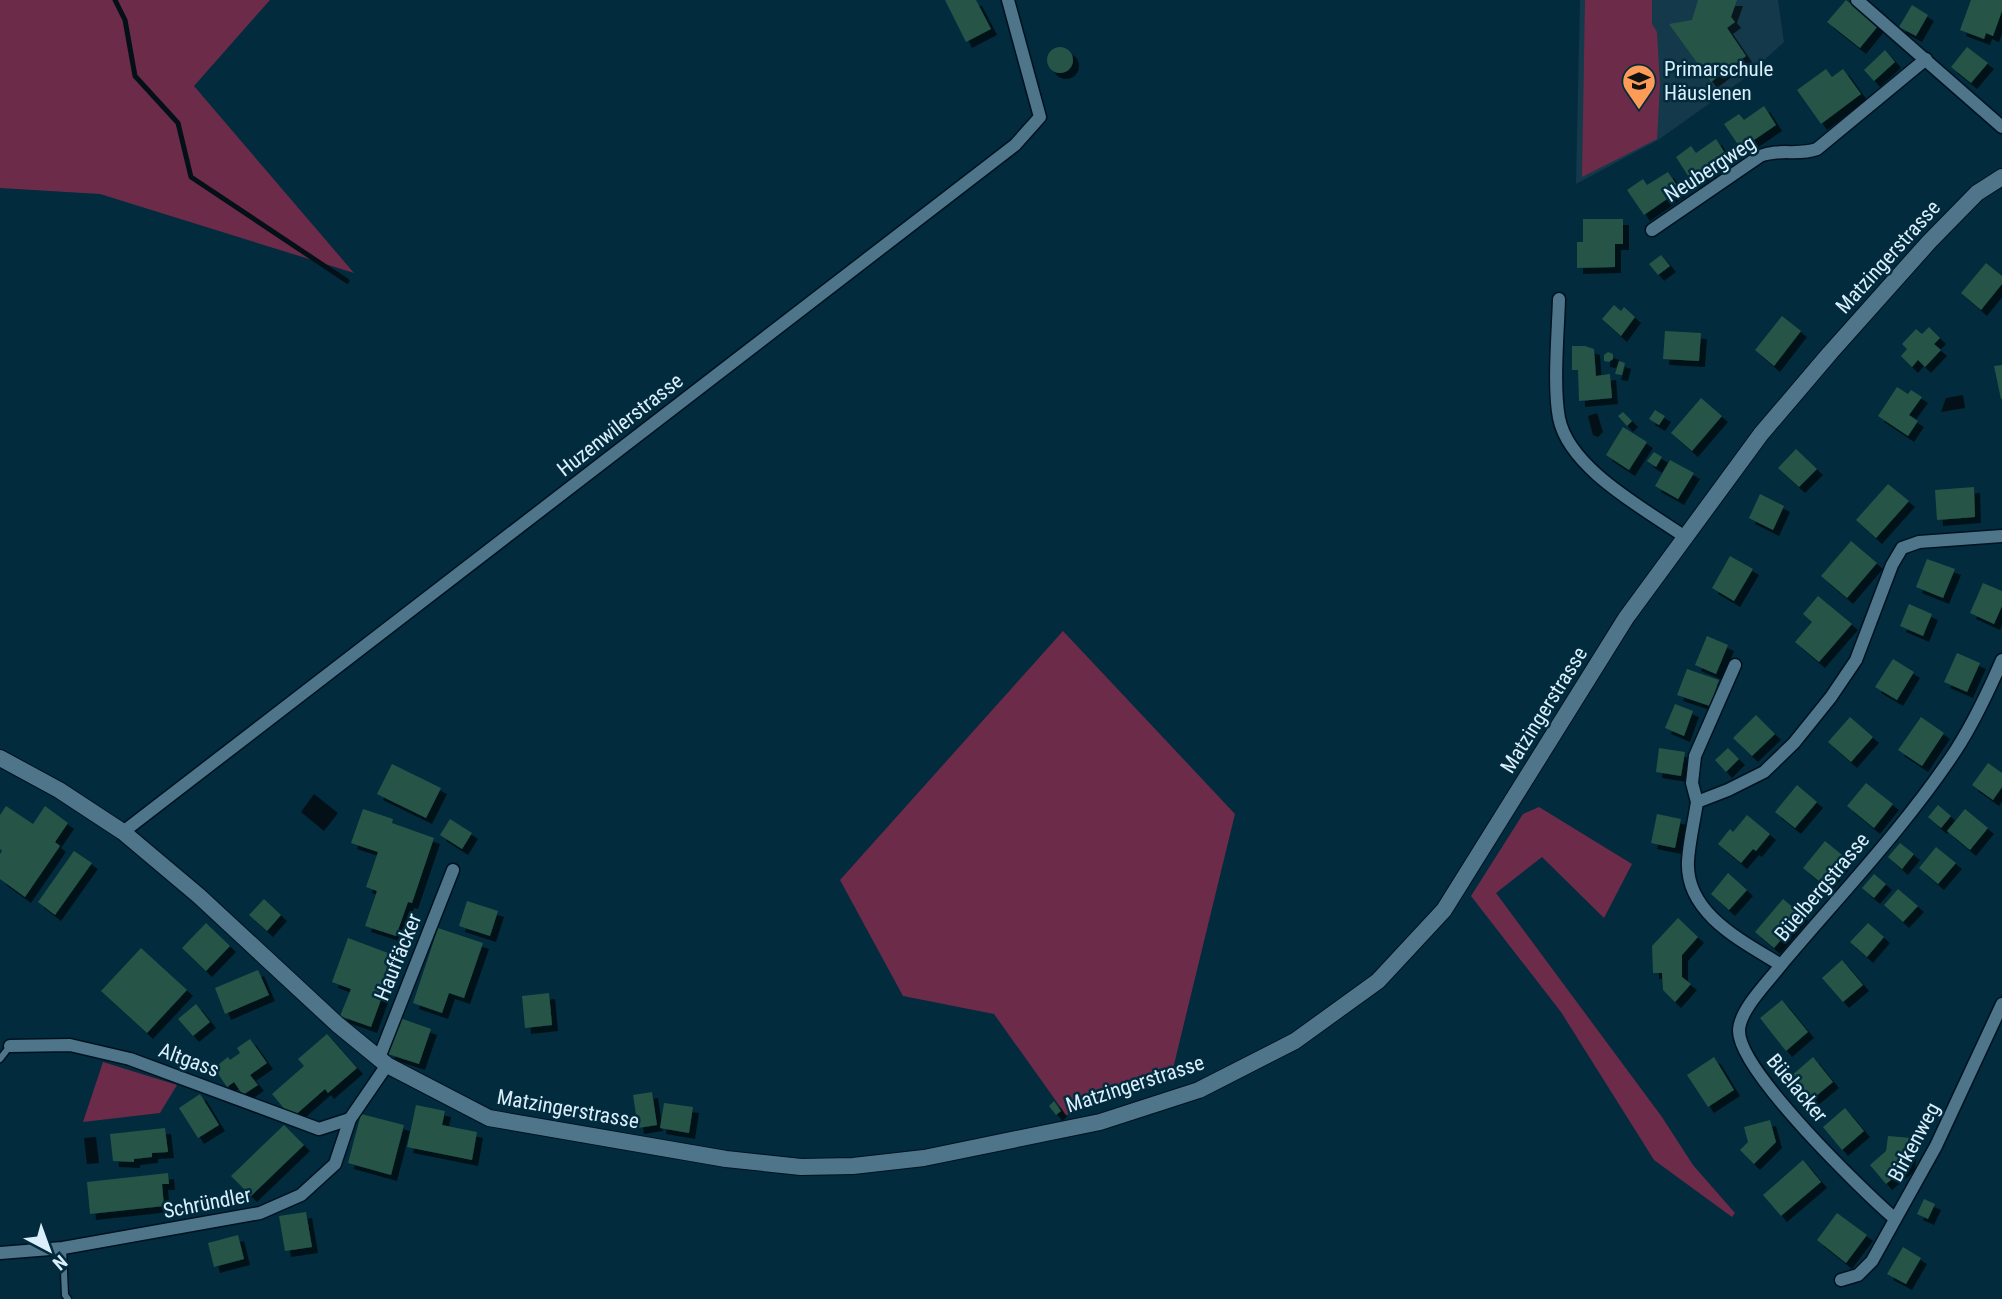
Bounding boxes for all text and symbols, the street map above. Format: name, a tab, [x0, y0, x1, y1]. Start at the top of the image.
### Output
place label: Primarschule Häuslenen	[1664, 57, 1774, 105]
school or university icon: Primarschule Häuslenen	[1620, 62, 1658, 111]
street label: Neubergweg	[1660, 131, 1760, 207]
street label: Matzingerstrasse	[1831, 195, 1945, 318]
street label: Huzenwilerstrasse	[552, 368, 688, 481]
street label: Matzingerstrasse	[1496, 643, 1592, 777]
street label: Büelbergstrasse	[1770, 828, 1874, 946]
street label: Hauffäcker	[370, 910, 426, 1004]
street label: Altgass	[155, 1038, 223, 1082]
street label: Büelacker	[1762, 1049, 1832, 1127]
street label: Matzingerstrasse	[1063, 1050, 1207, 1118]
street label: Matzingerstrasse	[495, 1085, 641, 1133]
street label: Birkenweg	[1883, 1098, 1945, 1186]
street label: Schründler	[161, 1183, 253, 1223]
north arrow	[14, 1215, 84, 1285]
text: N	[48, 1250, 72, 1275]

